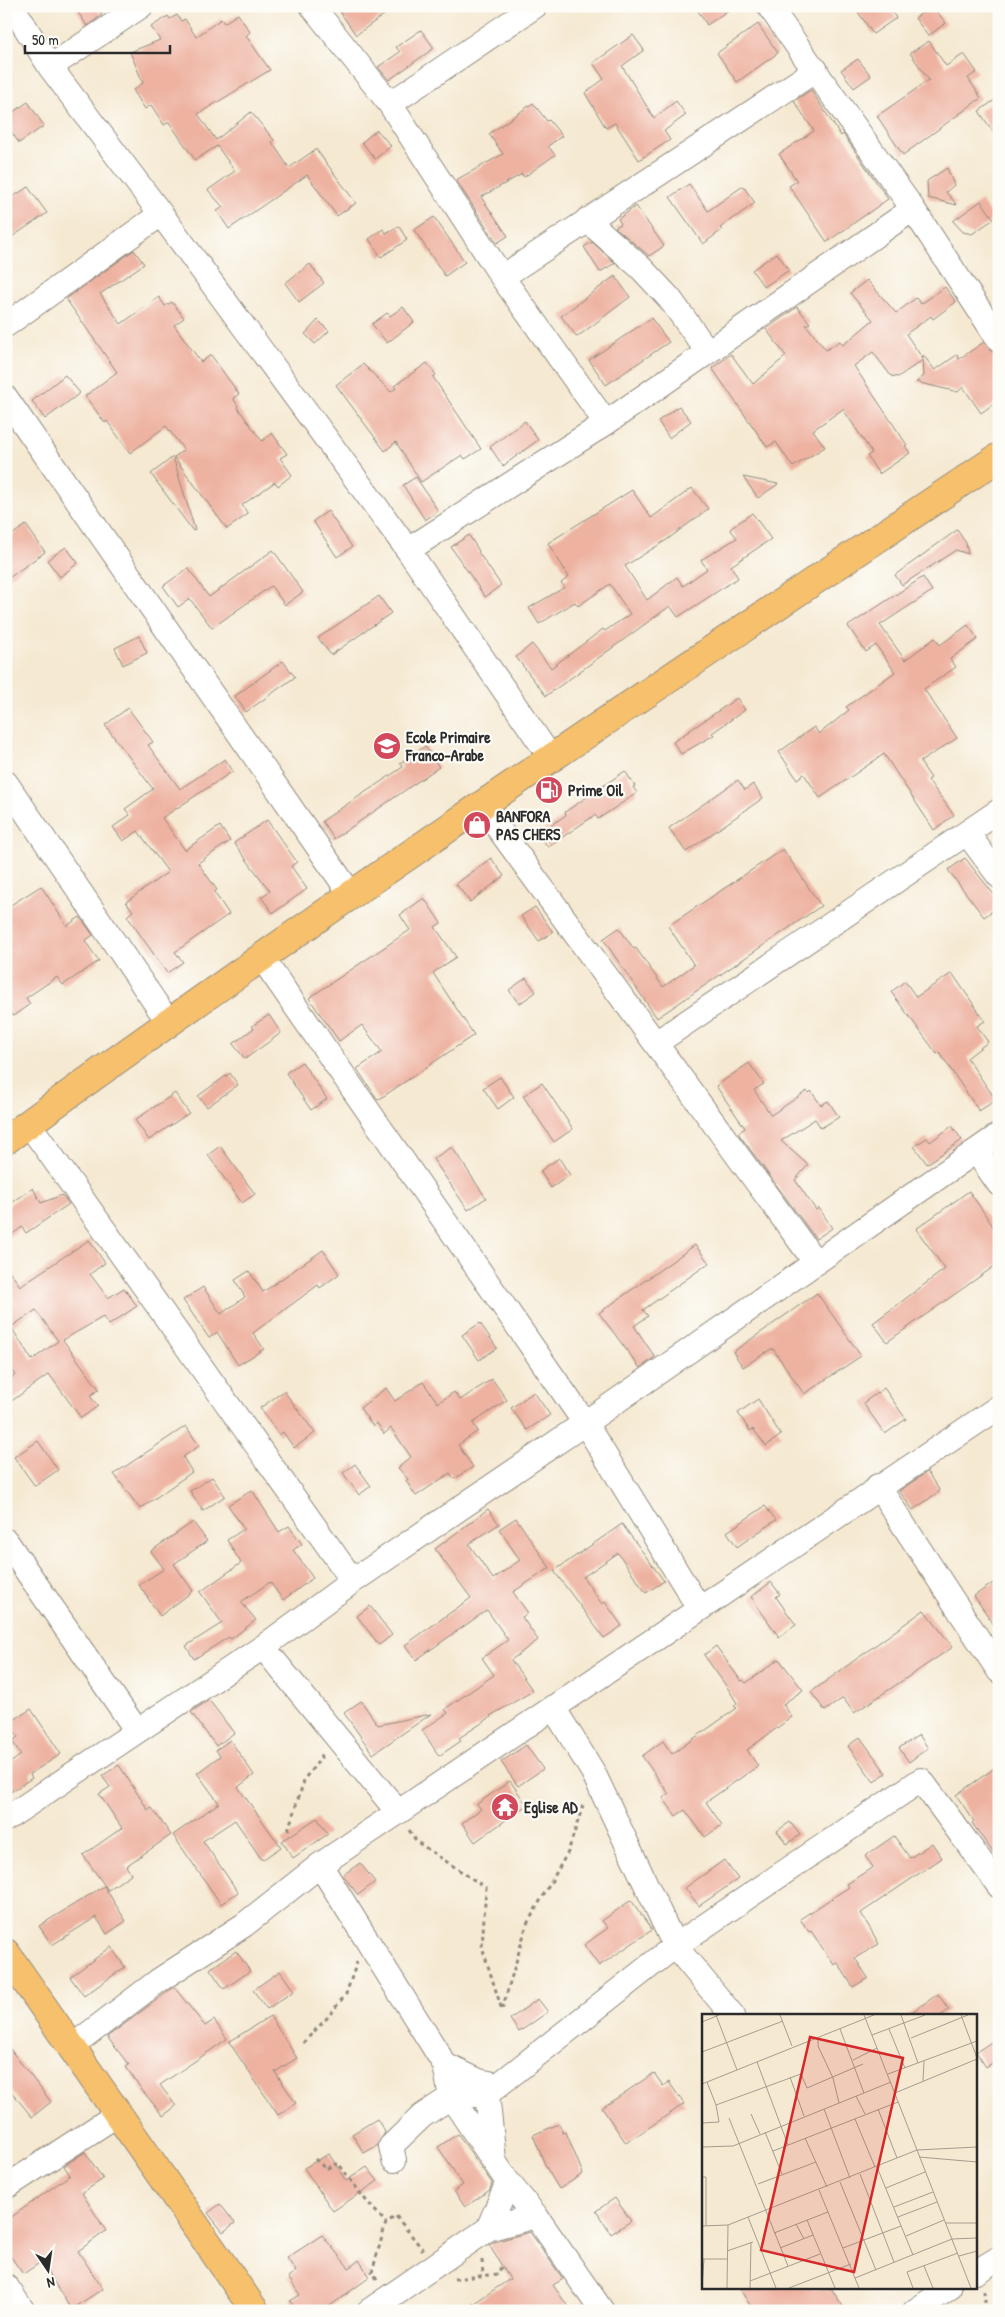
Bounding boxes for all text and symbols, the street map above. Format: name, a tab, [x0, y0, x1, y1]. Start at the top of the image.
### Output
scale bar	[25, 22, 170, 54]
text: 50 m	[32, 29, 59, 50]
place label: Ecole Primaire Franco-Arabe	[405, 726, 491, 766]
school or university icon: Ecole Primaire Franco-Arabe	[372, 731, 402, 761]
fuel station icon: Prime Oil	[534, 775, 564, 805]
place label: Prime Oil	[568, 779, 624, 801]
place label: BANFORA PAS CHERS	[496, 805, 561, 845]
shop icon: BANFORA PAS CHERS	[462, 810, 492, 840]
temple icon: Eglise AD	[490, 1792, 520, 1822]
place label: Eglise AD	[524, 1796, 578, 1819]
inset map	[702, 2014, 978, 2290]
north arrow	[22, 2244, 72, 2294]
text: N	[45, 2273, 57, 2293]

